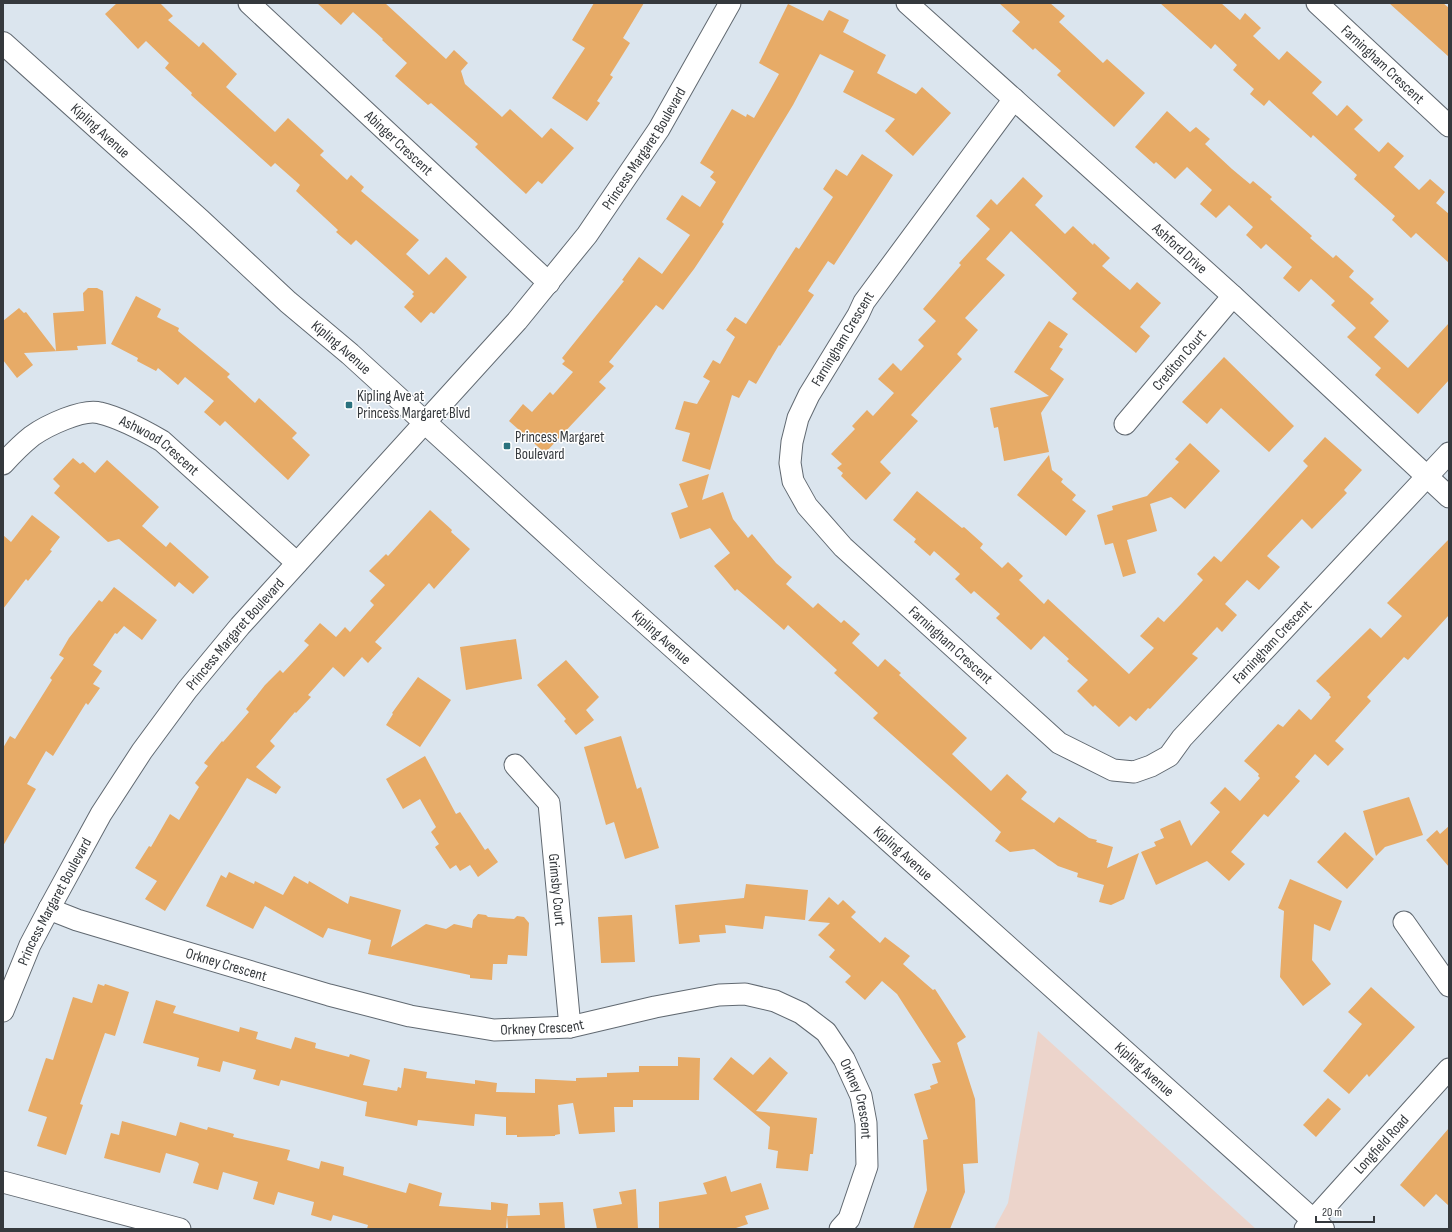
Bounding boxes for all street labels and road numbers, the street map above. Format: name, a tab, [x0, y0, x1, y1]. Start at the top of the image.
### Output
street label: Farningham Crescent	[1337, 21, 1429, 108]
street label: Princess Margaret Boulevard	[598, 84, 690, 213]
street label: Kipling Avenue	[67, 99, 134, 162]
street label: Abinger Crescent	[360, 106, 437, 180]
street label: Ashford Drive	[1148, 218, 1211, 278]
street label: Farningham Crescent	[807, 288, 879, 390]
street label: Kipling Avenue	[307, 316, 375, 378]
street label: Crediton Court	[1148, 325, 1211, 394]
street label: Ashwood Crescent	[116, 411, 204, 480]
street label: Princess Margaret Boulevard	[181, 574, 288, 694]
street label: Farningham Crescent	[1228, 596, 1316, 687]
street label: Farningham Crescent	[905, 602, 997, 688]
street label: Kipling Avenue	[628, 606, 695, 669]
street label: Kipling Avenue	[869, 822, 937, 885]
street label: Princess Margaret Boulevard	[13, 834, 96, 968]
street label: Grimsby Court	[544, 853, 570, 927]
street label: Orkney Crescent	[184, 943, 270, 986]
street label: Orkney Crescent	[500, 1014, 586, 1039]
street label: Kipling Avenue	[1111, 1038, 1178, 1101]
street label: Orkney Crescent	[836, 1055, 876, 1140]
street label: Longfield Road	[1350, 1111, 1413, 1178]

